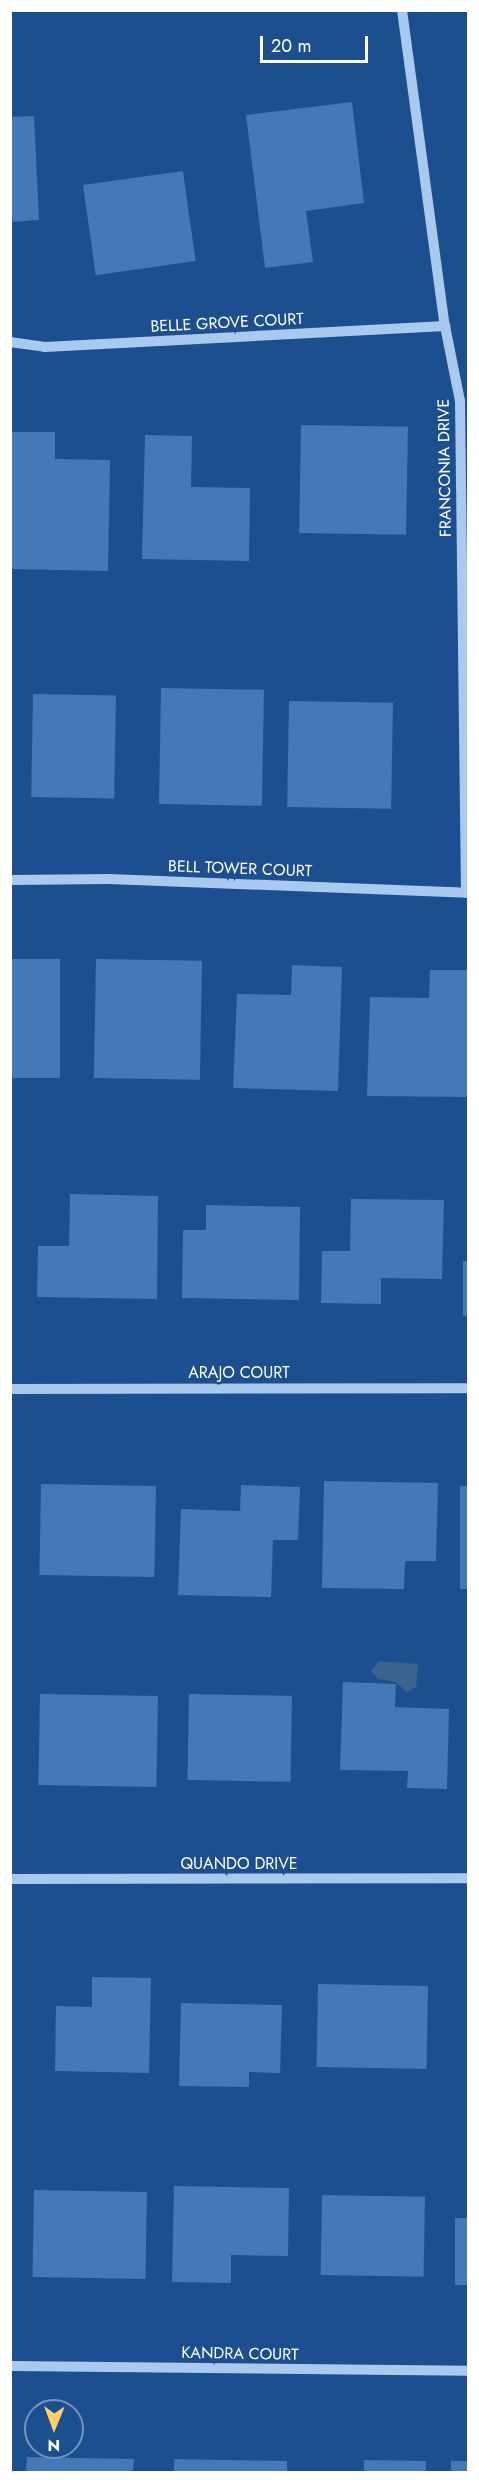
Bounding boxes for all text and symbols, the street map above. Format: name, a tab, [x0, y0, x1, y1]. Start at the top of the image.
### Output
scale bar	[263, 24, 371, 62]
text: 20 m	[271, 33, 311, 59]
street label: BELLE GROVE COURT	[150, 309, 304, 337]
street label: FRANCONIA DRIVE	[434, 399, 456, 537]
street label: BELL TOWER COURT	[168, 857, 312, 881]
street label: ARAJO COURT	[188, 1363, 290, 1383]
street label: QUANDO DRIVE	[180, 1854, 298, 1874]
street label: KANDRA COURT	[181, 2343, 299, 2365]
north arrow	[24, 2399, 84, 2459]
text: N	[47, 2434, 60, 2457]

